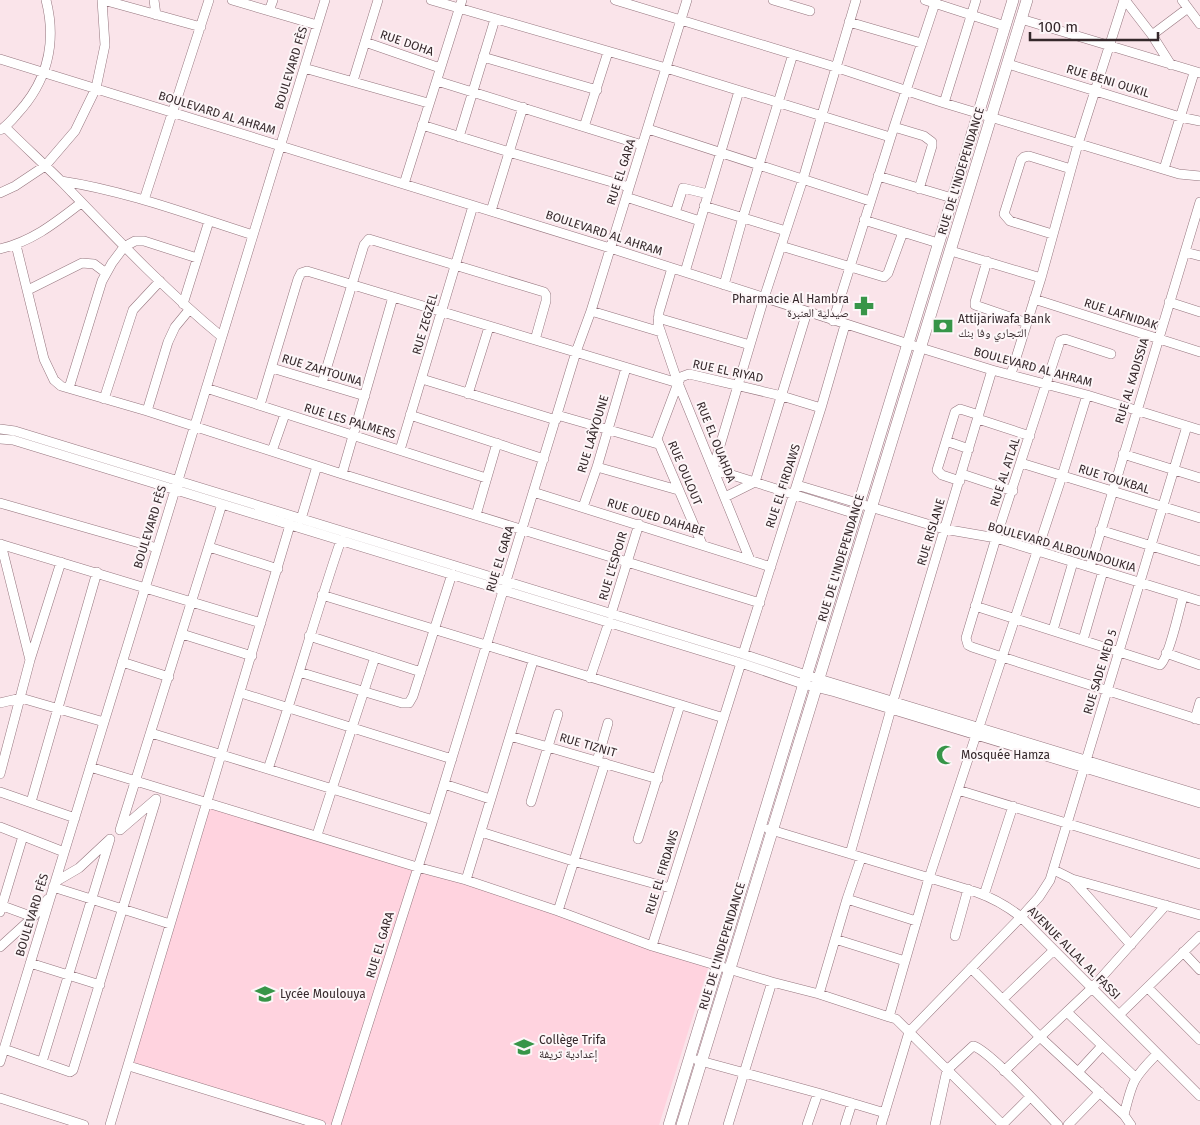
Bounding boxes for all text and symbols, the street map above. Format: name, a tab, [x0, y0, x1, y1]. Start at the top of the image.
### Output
scale bar	[1030, 10, 1158, 42]
text: 100 m	[1038, 18, 1078, 36]
street label: BOULEVARD FÈS	[271, 24, 310, 111]
street label: RUE DOHA	[378, 27, 436, 59]
street label: RUE BENI OUKIL	[1065, 62, 1151, 100]
street label: BOULEVARD AL AHRAM	[157, 88, 277, 138]
street label: RUE DE L'INDEPENDANCE	[935, 105, 987, 237]
street label: RUE EL GARA	[604, 137, 638, 207]
street label: BOULEVARD AL AHRAM	[544, 207, 664, 259]
street label: RUE ZEGZEL	[410, 292, 440, 356]
place label: Pharmacie Al Hambra صيدلية العنبرة	[732, 292, 849, 320]
pharmacy icon: Pharmacie Al Hambra صيدلية العنبرة	[853, 295, 875, 317]
street label: RUE LAFNIDAK	[1082, 295, 1161, 333]
place label: Attijariwafa Bank التجاري وفا بنك	[958, 312, 1051, 343]
bank icon: Attijariwafa Bank التجاري وفا بنك	[932, 315, 954, 337]
street label: RUE AL KADISSIA	[1112, 336, 1152, 426]
street label: BOULEVARD AL AHRAM	[972, 344, 1094, 390]
street label: RUE ZAHTOUNA	[280, 351, 364, 389]
street label: RUE EL RIYAD	[691, 357, 765, 385]
street label: RUE LAÂYOUNE	[574, 393, 612, 475]
street label: RUE LES PALMERS	[302, 400, 398, 442]
street label: RUE EL OUAHDA	[693, 400, 739, 485]
street label: RUE AL ATLAL	[987, 436, 1023, 508]
street label: RUE OULOUT	[665, 439, 705, 508]
street label: RUE EL FIRDAWS	[763, 442, 803, 530]
street label: RUE TOUKBAL	[1077, 461, 1151, 497]
street label: BOULEVARD FÈS	[130, 483, 169, 570]
street label: RUE DE L'INDEPENDANCE	[815, 492, 867, 624]
street label: RUE OUED DAHABE	[605, 495, 707, 539]
street label: RUE RISLANE	[914, 497, 948, 567]
street label: BOULEVARD ALBOUNDOUKIA	[986, 519, 1138, 575]
street label: RUE EL GARA	[483, 524, 517, 594]
street label: RUE L’ESPOIR	[596, 530, 630, 602]
street label: RUE SADE MED 5	[1080, 628, 1120, 716]
street label: RUE TIZNIT	[558, 730, 619, 760]
mosque icon: Mosquée Hamza	[935, 744, 957, 766]
place label: Mosquée Hamza	[961, 748, 1050, 762]
street label: RUE EL FIRDAWS	[642, 828, 682, 916]
street label: BOULEVARD FÈS	[12, 871, 51, 958]
street label: RUE DE L'INDEPENDANCE	[696, 880, 748, 1012]
street label: AVENUE ALLAL AL FASSI	[1025, 904, 1123, 1002]
street label: RUE EL GARA	[363, 910, 397, 980]
school or university icon: Lycée Moulouya	[254, 983, 276, 1005]
place label: Lycée Moulouya	[280, 987, 366, 1001]
place label: Collège Trifa إعدادية تريفة	[539, 1033, 606, 1062]
school or university icon: Collège Trifa إعدادية تريفة	[513, 1036, 535, 1058]

